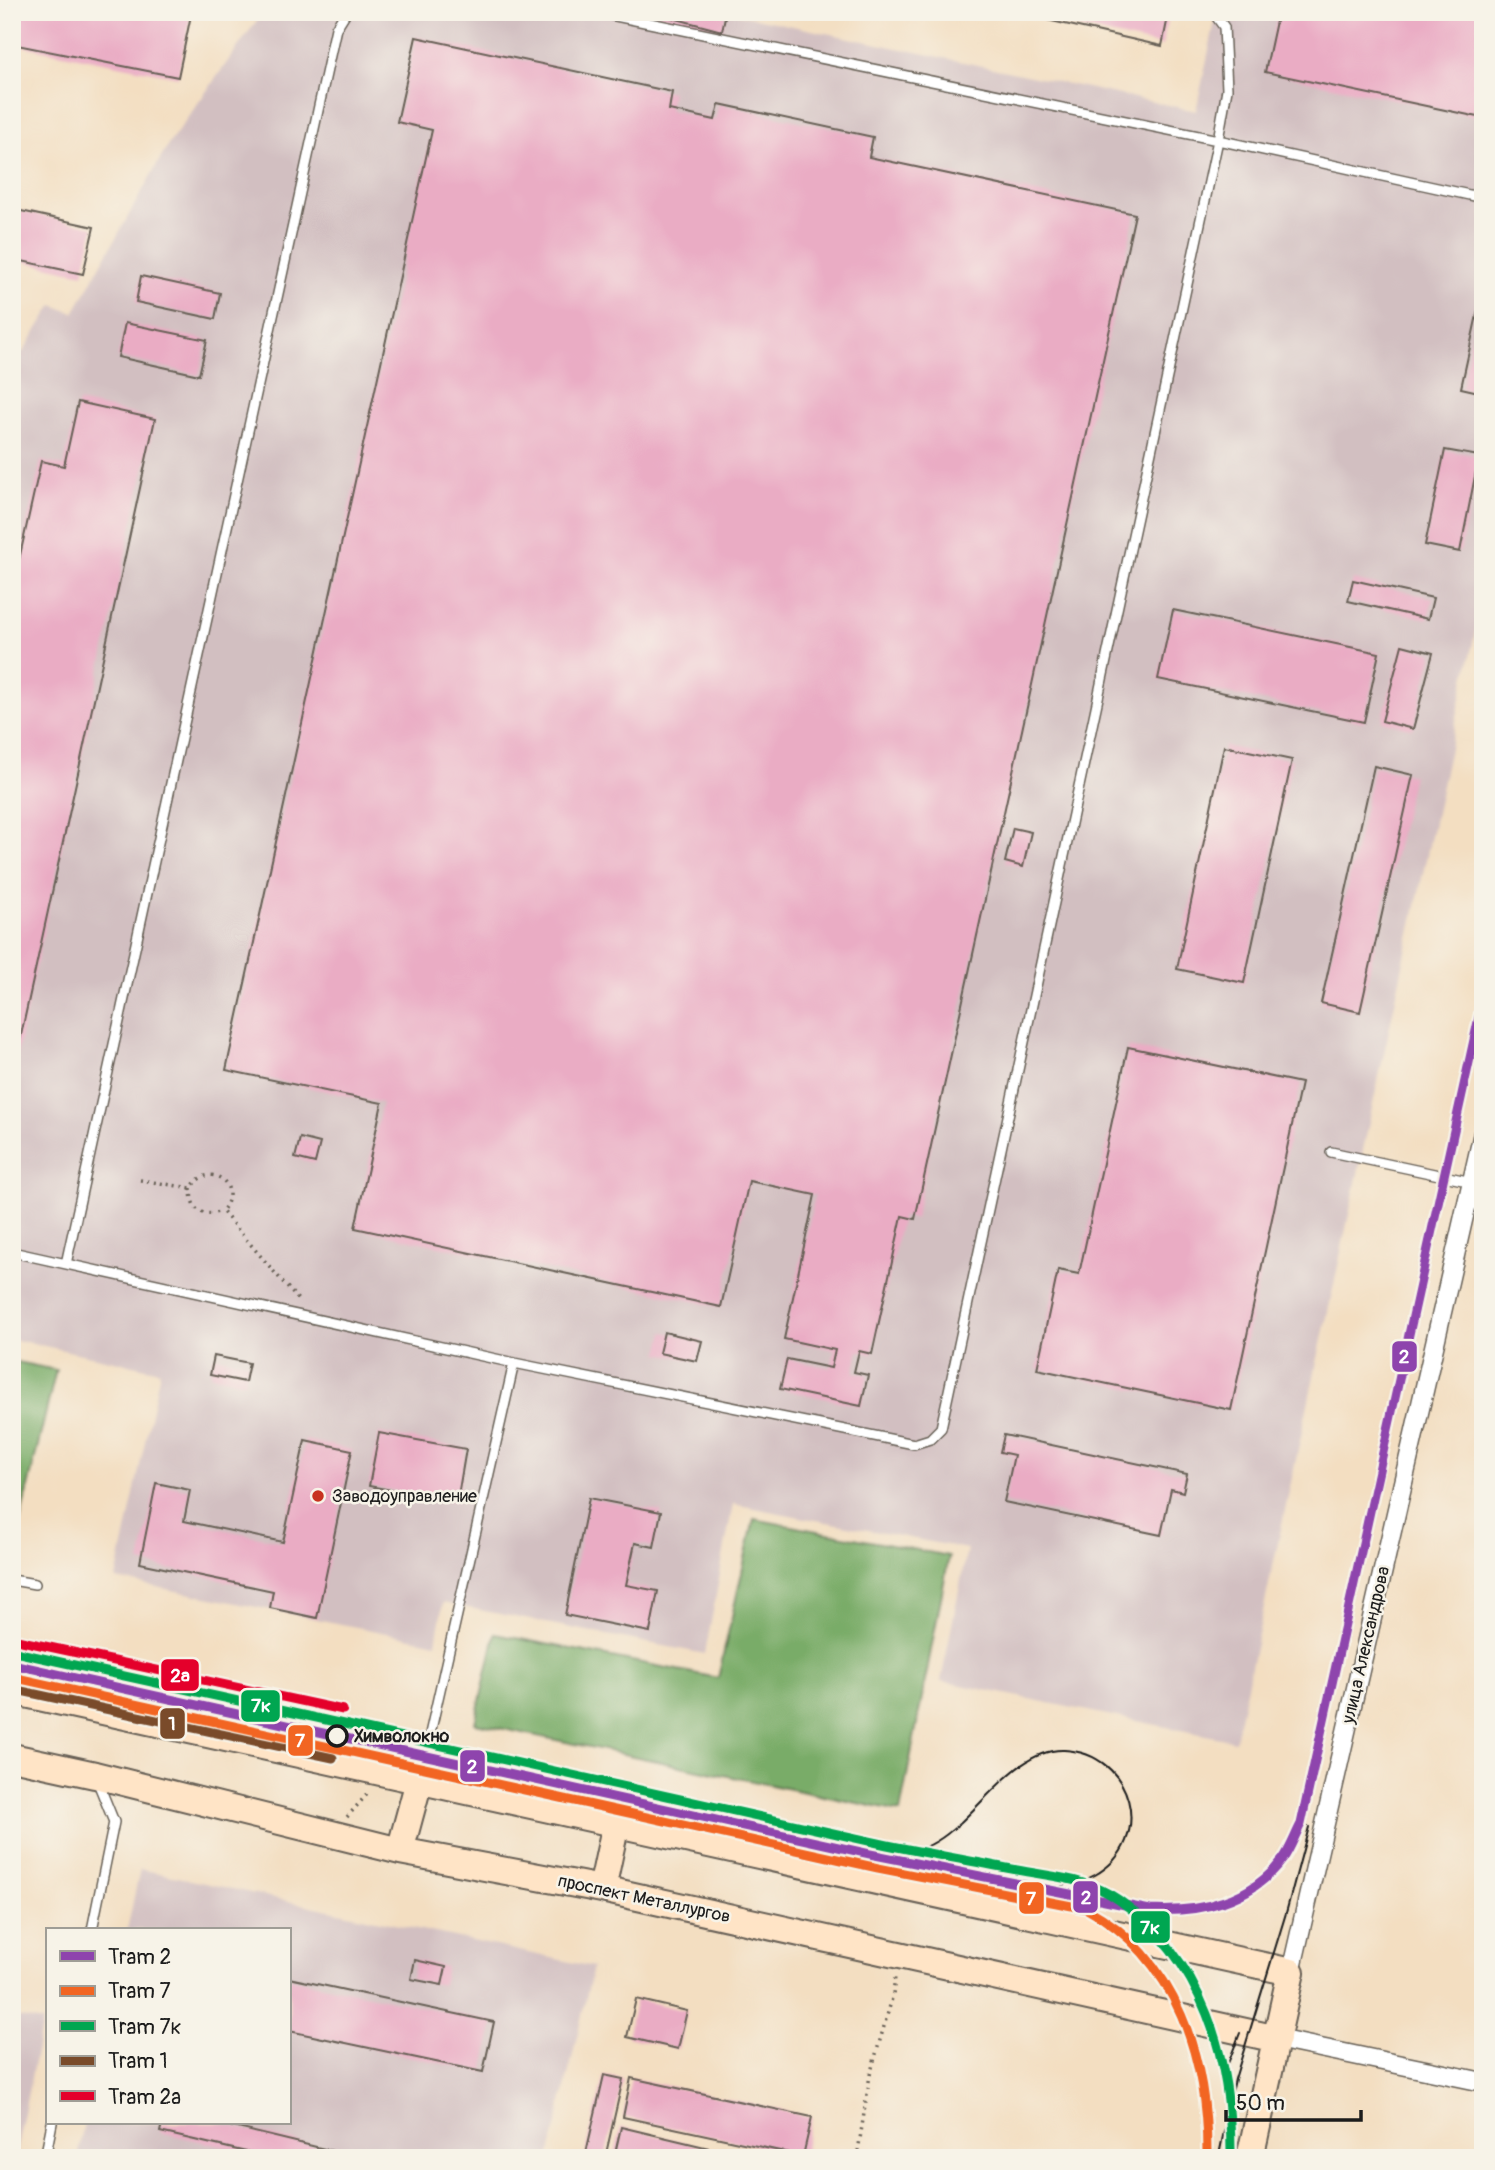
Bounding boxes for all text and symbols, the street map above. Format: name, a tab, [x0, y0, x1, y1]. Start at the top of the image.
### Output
line badge: 2	[1391, 1340, 1418, 1373]
text: 2	[1399, 1345, 1410, 1369]
place label: Заводоуправление	[332, 1485, 477, 1508]
marker: Заводоуправление	[310, 1488, 326, 1504]
street label: улица Александрова	[1336, 1564, 1395, 1727]
line badge: 2а	[160, 1658, 200, 1692]
text: 2а	[170, 1664, 190, 1688]
line badge: 7к	[240, 1689, 281, 1723]
text: 7к	[251, 1694, 271, 1718]
line badge: 1	[159, 1707, 186, 1740]
text: 1	[168, 1712, 176, 1736]
line badge: 7	[287, 1724, 314, 1757]
marker: Химволокно	[326, 1725, 348, 1747]
place label: Химволокно	[354, 1725, 449, 1748]
text: 7	[295, 1729, 306, 1753]
line badge: 2	[459, 1749, 486, 1783]
text: 2	[467, 1755, 478, 1779]
street label: проспект Металлургов	[556, 1869, 732, 1929]
line badge: 2	[1072, 1880, 1099, 1914]
line badge: 7	[1018, 1881, 1045, 1915]
text: 2	[1081, 1886, 1092, 1910]
text: 7	[1026, 1887, 1037, 1911]
line badge: 7к	[1130, 1910, 1171, 1944]
text: 7к	[1140, 1916, 1160, 1940]
legend	[46, 1928, 290, 2124]
text: Tram 2	[108, 1944, 171, 1971]
text: Tram 7	[108, 1978, 171, 2005]
text: Tram 7к	[108, 2014, 182, 2041]
text: Tram 1	[108, 2048, 168, 2075]
scale bar	[1226, 2079, 1360, 2123]
text: Tram 2а	[108, 2084, 181, 2111]
text: 50 m	[1236, 2090, 1285, 2117]

